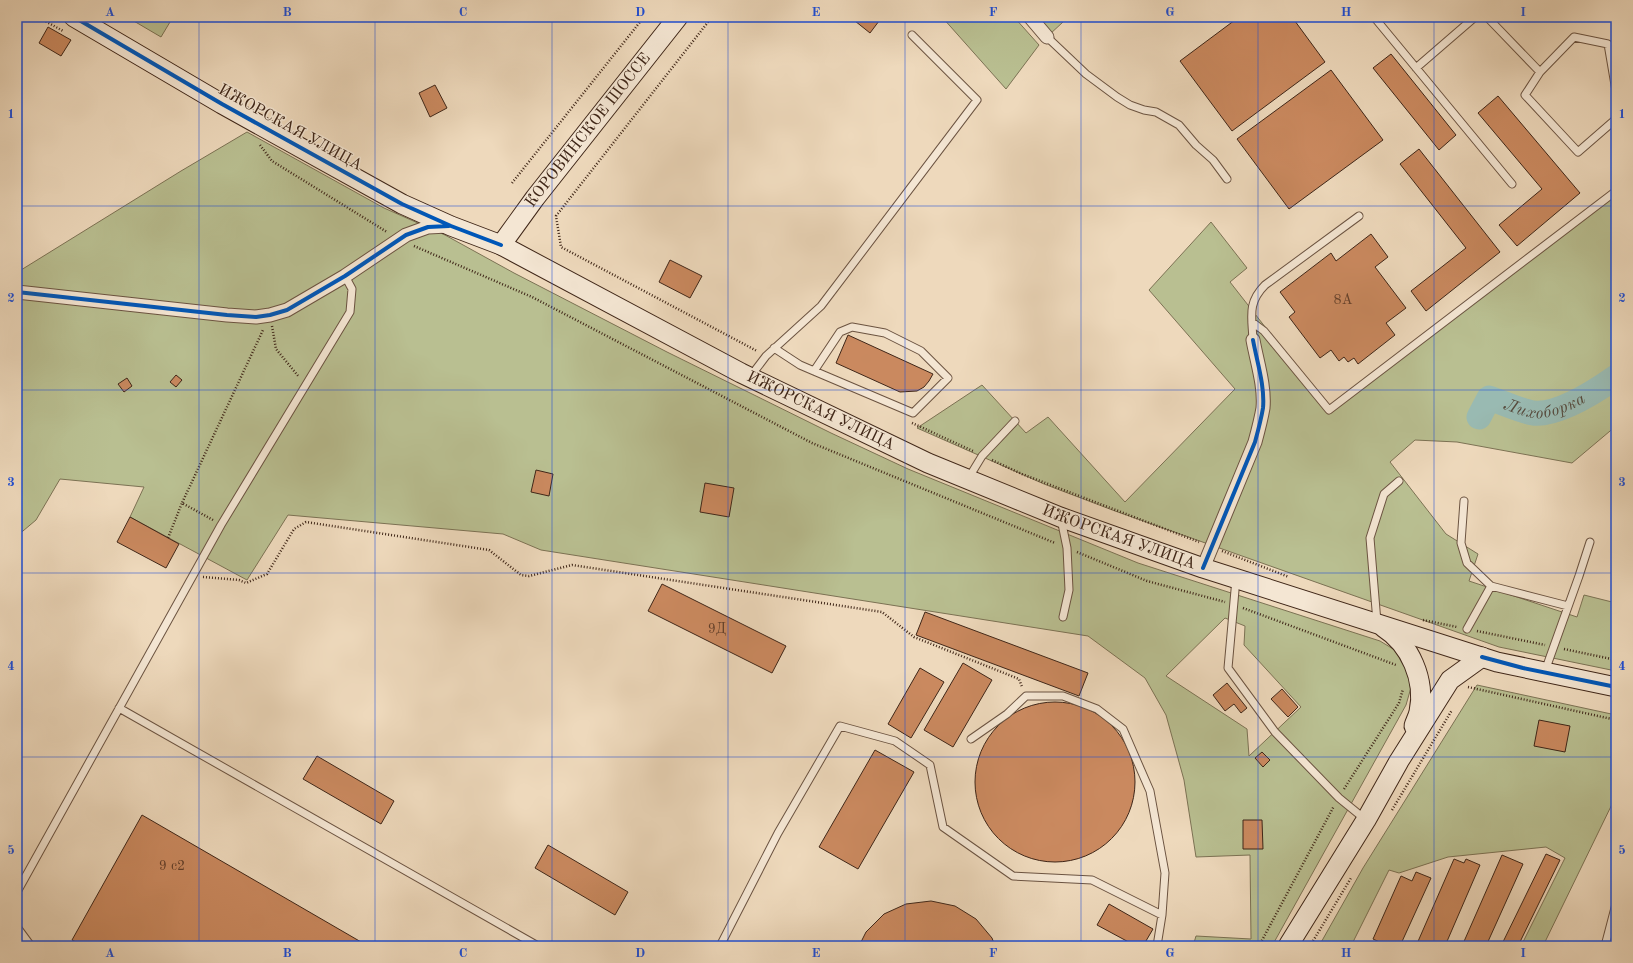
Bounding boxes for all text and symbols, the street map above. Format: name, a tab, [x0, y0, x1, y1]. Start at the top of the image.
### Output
text: A	[105, 6, 115, 19]
text: B	[282, 6, 292, 19]
text: C	[459, 6, 467, 19]
text: D	[635, 6, 645, 19]
text: E	[812, 6, 821, 19]
text: F	[989, 6, 998, 19]
text: G	[1165, 6, 1175, 19]
text: H	[1341, 6, 1352, 19]
text: I	[1520, 6, 1526, 19]
street label: КОРОВИНСКОЕ ШОССЕ	[523, 50, 654, 211]
street label: ИЖОРСКАЯ УЛИЦА	[215, 82, 365, 174]
text: 1	[7, 108, 15, 121]
text: 1	[1618, 108, 1626, 121]
text: 2	[7, 292, 15, 305]
text: 2	[1618, 292, 1626, 305]
house number: 8А	[1334, 293, 1353, 307]
street label: ИЖОРСКАЯ УЛИЦА	[744, 369, 897, 454]
water label: Лихоборка	[1502, 390, 1588, 422]
text: 3	[7, 476, 15, 489]
text: 3	[1618, 476, 1626, 489]
street label: ИЖОРСКАЯ УЛИЦА	[1039, 502, 1197, 573]
house number: 9Д	[708, 622, 726, 636]
text: 4	[7, 660, 15, 673]
text: 4	[1618, 660, 1626, 673]
text: 5	[7, 844, 15, 857]
text: 5	[1618, 844, 1626, 857]
house number: 9 с2	[159, 859, 185, 873]
text: A	[105, 947, 115, 960]
text: B	[282, 947, 292, 960]
text: C	[459, 947, 467, 960]
text: D	[635, 947, 645, 960]
text: E	[812, 947, 821, 960]
text: F	[989, 947, 998, 960]
text: G	[1165, 947, 1175, 960]
text: H	[1341, 947, 1352, 960]
text: I	[1520, 947, 1526, 960]

